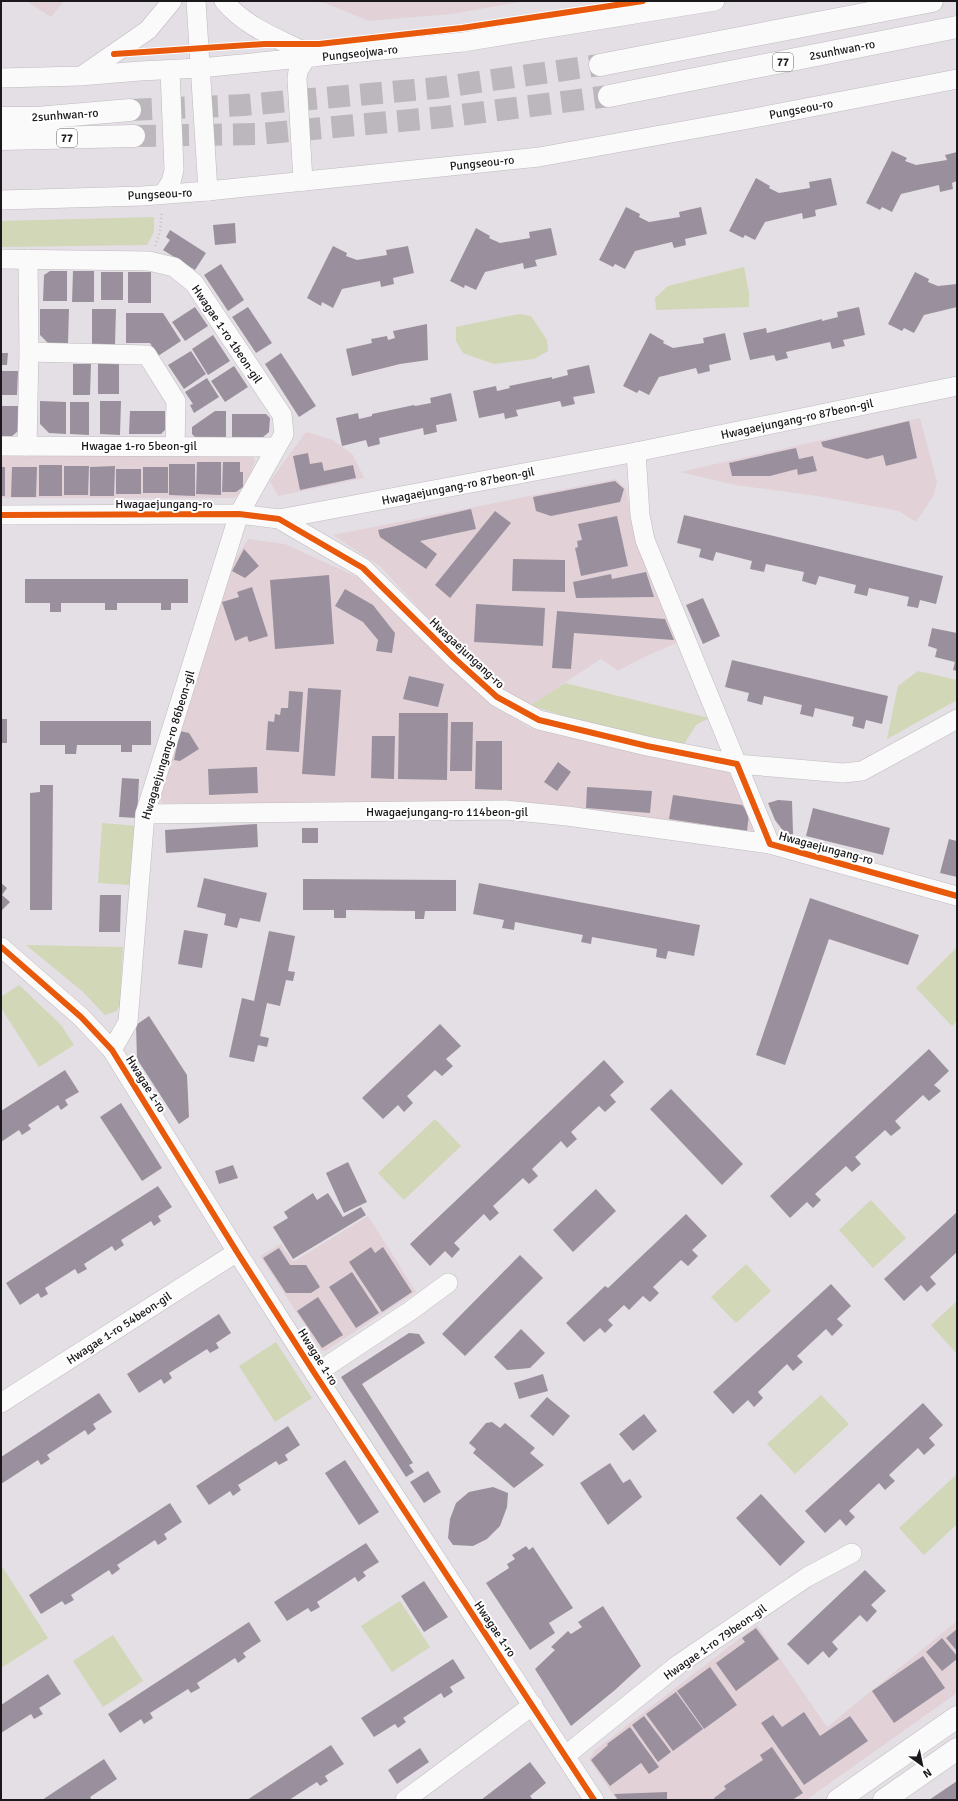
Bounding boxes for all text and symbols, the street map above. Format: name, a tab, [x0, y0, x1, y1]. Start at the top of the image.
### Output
street label: 2sunhwan-ro	[808, 37, 876, 64]
street label: Pungseojwa-ro	[321, 42, 399, 65]
road number: 77	[773, 53, 793, 71]
street label: Pungseou-ro	[768, 96, 834, 123]
street label: 2sunhwan-ro	[31, 106, 99, 125]
road number: 77	[57, 129, 77, 147]
street label: Pungseou-ro	[449, 153, 515, 174]
street label: Pungseou-ro	[127, 185, 193, 204]
street label: Hwagae 1-ro 1beon-gil	[188, 282, 265, 387]
street label: Hwagaejungang-ro 87beon-gil	[720, 396, 875, 443]
street label: Hwagae 1-ro 5beon-gil	[81, 439, 197, 454]
street label: Hwagaejungang-ro 87beon-gil	[380, 464, 536, 509]
street label: Hwagaejungang-ro	[115, 497, 213, 512]
street label: Hwagaejungang-ro	[426, 615, 507, 692]
street label: Hwagaejungang-ro 86beon-gil	[139, 668, 199, 822]
street label: Hwagaejungang-ro 114beon-gil	[366, 805, 528, 820]
street label: Hwagaejungang-ro	[777, 829, 875, 868]
street label: Hwagae 1-ro	[122, 1053, 169, 1116]
street label: Hwagae 1-ro 54beon-gil	[64, 1289, 175, 1368]
street label: Hwagae 1-ro	[294, 1326, 341, 1389]
street label: Hwagae 1-ro	[470, 1598, 519, 1660]
street label: Hwagae 1-ro 79beon-gil	[661, 1601, 770, 1684]
north arrow	[902, 1745, 942, 1785]
text: N	[920, 1765, 934, 1781]

